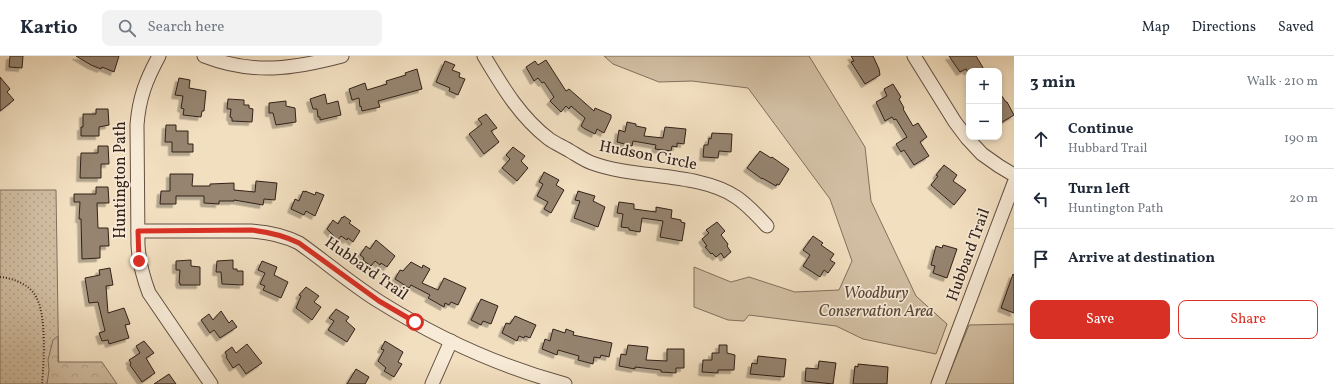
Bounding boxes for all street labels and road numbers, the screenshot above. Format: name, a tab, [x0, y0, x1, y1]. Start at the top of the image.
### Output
street label: Huntington Path	[110, 121, 132, 239]
street label: Hudson Circle	[597, 136, 699, 176]
street label: Hubbard Trail	[942, 205, 996, 305]
street label: Hubbard Trail	[320, 232, 413, 306]

